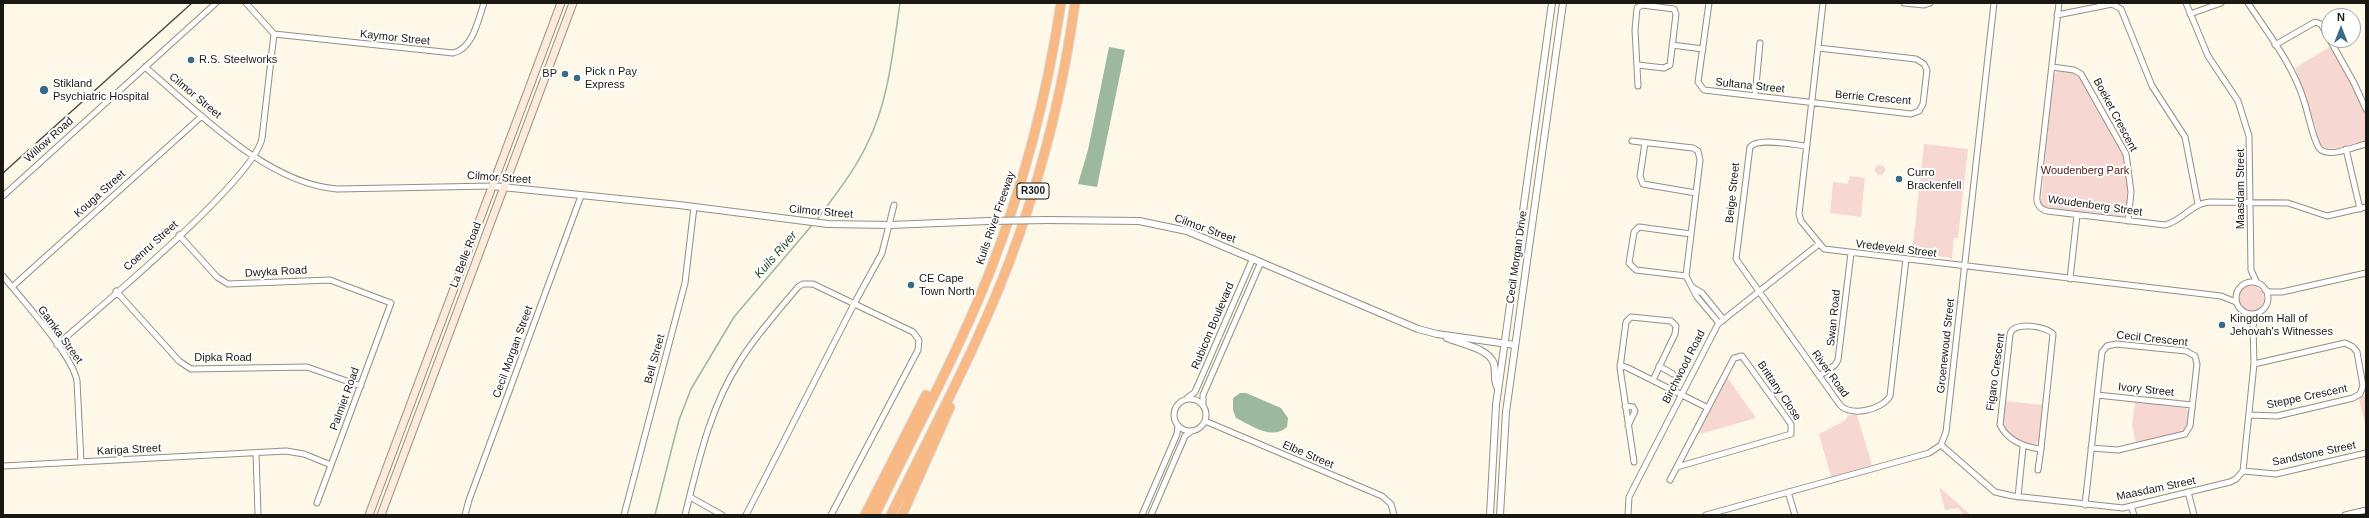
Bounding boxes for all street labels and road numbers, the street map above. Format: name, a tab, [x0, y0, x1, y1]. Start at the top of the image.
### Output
street label: Kaymor Street	[359, 28, 431, 48]
street label: Cilmor Street	[166, 70, 224, 122]
street label: Sultana Street	[1715, 76, 1785, 96]
street label: Boeket Crescent	[2090, 76, 2140, 154]
street label: Berrie Crescent	[1834, 88, 1912, 108]
street label: Willow Road	[22, 115, 76, 165]
street label: Maasdam Street	[2234, 149, 2248, 229]
street label: Beige Street	[1723, 162, 1743, 224]
street label: Kouga Street	[72, 168, 128, 220]
street label: Cilmor Street	[467, 169, 531, 187]
street label: Kuils River Freeway	[974, 170, 1018, 266]
road number: R300	[1017, 183, 1049, 199]
street label: Woudenberg Street	[2047, 193, 2143, 219]
street label: Cilmor Street	[788, 203, 854, 221]
street label: Cecil Morgan Drive	[1504, 210, 1530, 304]
street label: Cilmor Street	[1173, 212, 1237, 246]
street label: Coenru Street	[121, 218, 181, 274]
street label: La Belle Road	[447, 220, 485, 290]
street label: Vredeveld Street	[1855, 237, 1937, 261]
street label: Dwyka Road	[245, 264, 307, 280]
street label: Rubicon Boulevard	[1189, 281, 1237, 371]
street label: Swan Road	[1824, 289, 1844, 347]
street label: Groenewoud Street	[1934, 298, 1958, 394]
street label: Gamka Street	[35, 304, 85, 366]
street label: Cecil Morgan Street	[490, 304, 536, 400]
street label: Birchwood Road	[1660, 328, 1708, 406]
street label: Cecil Crescent	[2116, 329, 2188, 349]
street label: Figaro Crescent	[1984, 332, 2008, 412]
street label: Bell Street	[642, 333, 668, 385]
street label: River Road	[1808, 348, 1852, 400]
street label: Dipka Road	[194, 351, 252, 365]
street label: Brittany Close	[1754, 359, 1804, 423]
street label: Palmiet Road	[328, 366, 362, 432]
street label: Ivory Street	[2117, 380, 2175, 400]
street label: Steppe Crescent	[2266, 382, 2348, 412]
street label: Elbe Street	[1280, 438, 1336, 472]
street label: Sandstone Street	[2271, 439, 2357, 469]
street label: Kariga Street	[97, 442, 161, 458]
street label: Maasdam Street	[2115, 474, 2197, 504]

